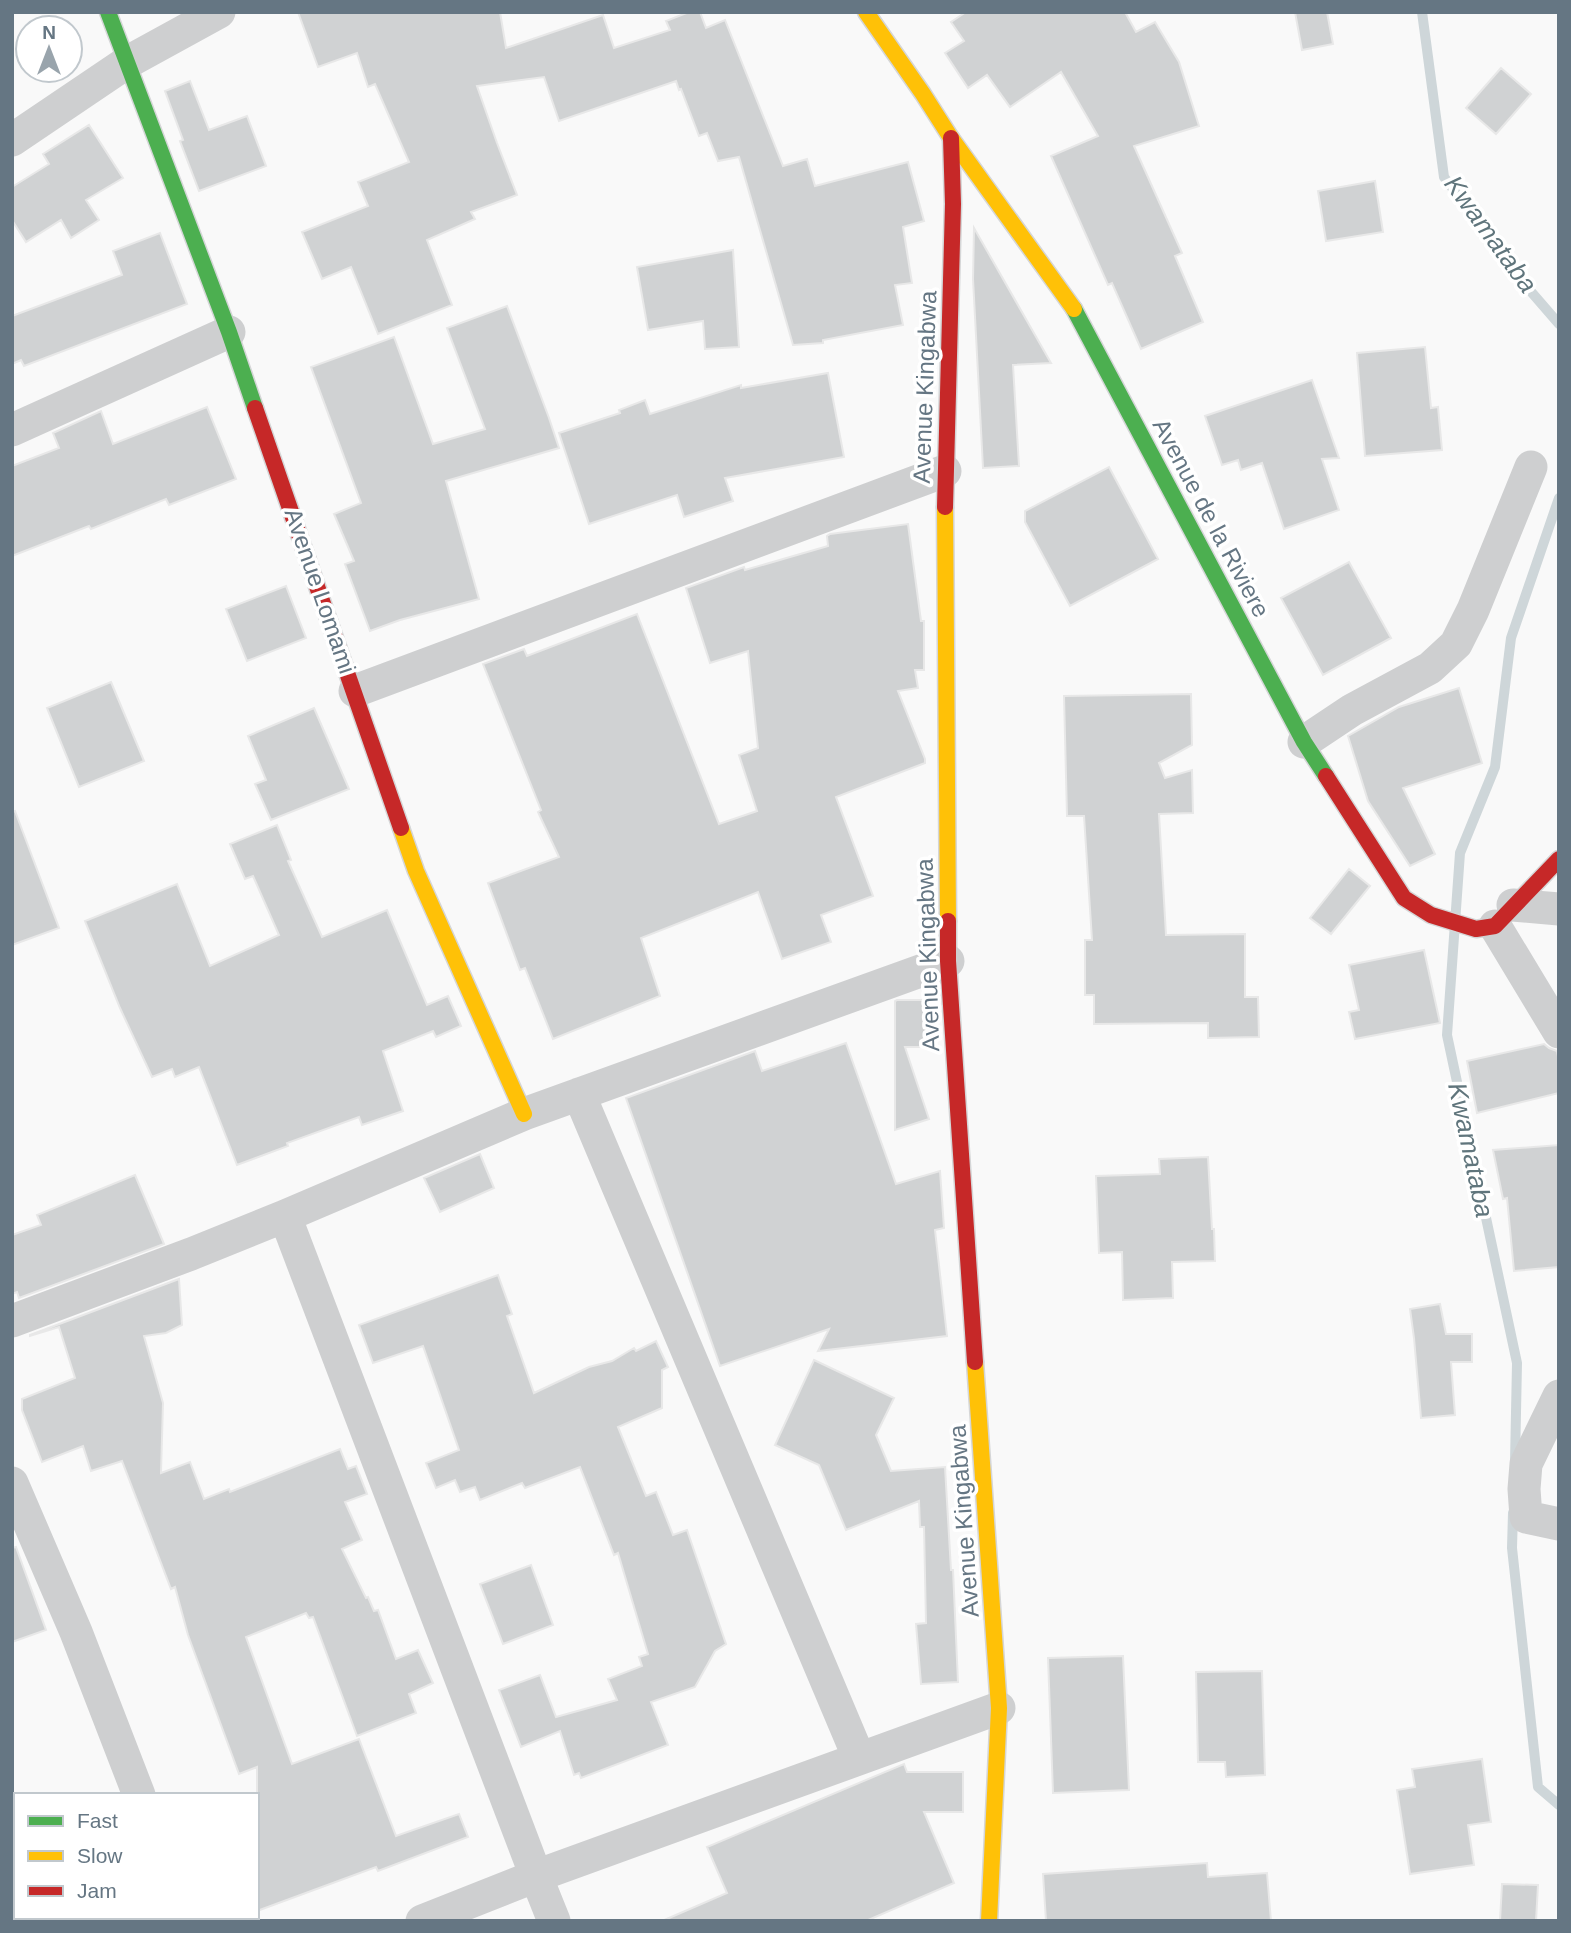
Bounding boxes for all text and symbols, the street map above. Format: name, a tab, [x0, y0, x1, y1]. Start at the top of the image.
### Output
north arrow	[14, 14, 84, 84]
text: N	[42, 22, 56, 43]
water label: Kwamataba	[1439, 170, 1543, 298]
street label: Avenue Kingabwa	[908, 289, 941, 484]
street label: Avenue de la Riviere	[1148, 414, 1275, 622]
street label: Avenue Lomami	[280, 505, 361, 677]
street label: Avenue Kingabwa	[911, 857, 944, 1052]
water label: Kwamataba	[1442, 1080, 1500, 1220]
street label: Avenue Kingabwa	[943, 1423, 984, 1618]
legend	[14, 1793, 259, 1919]
text: Fast	[77, 1809, 118, 1832]
text: Slow	[77, 1844, 123, 1867]
text: Jam	[77, 1879, 117, 1902]

